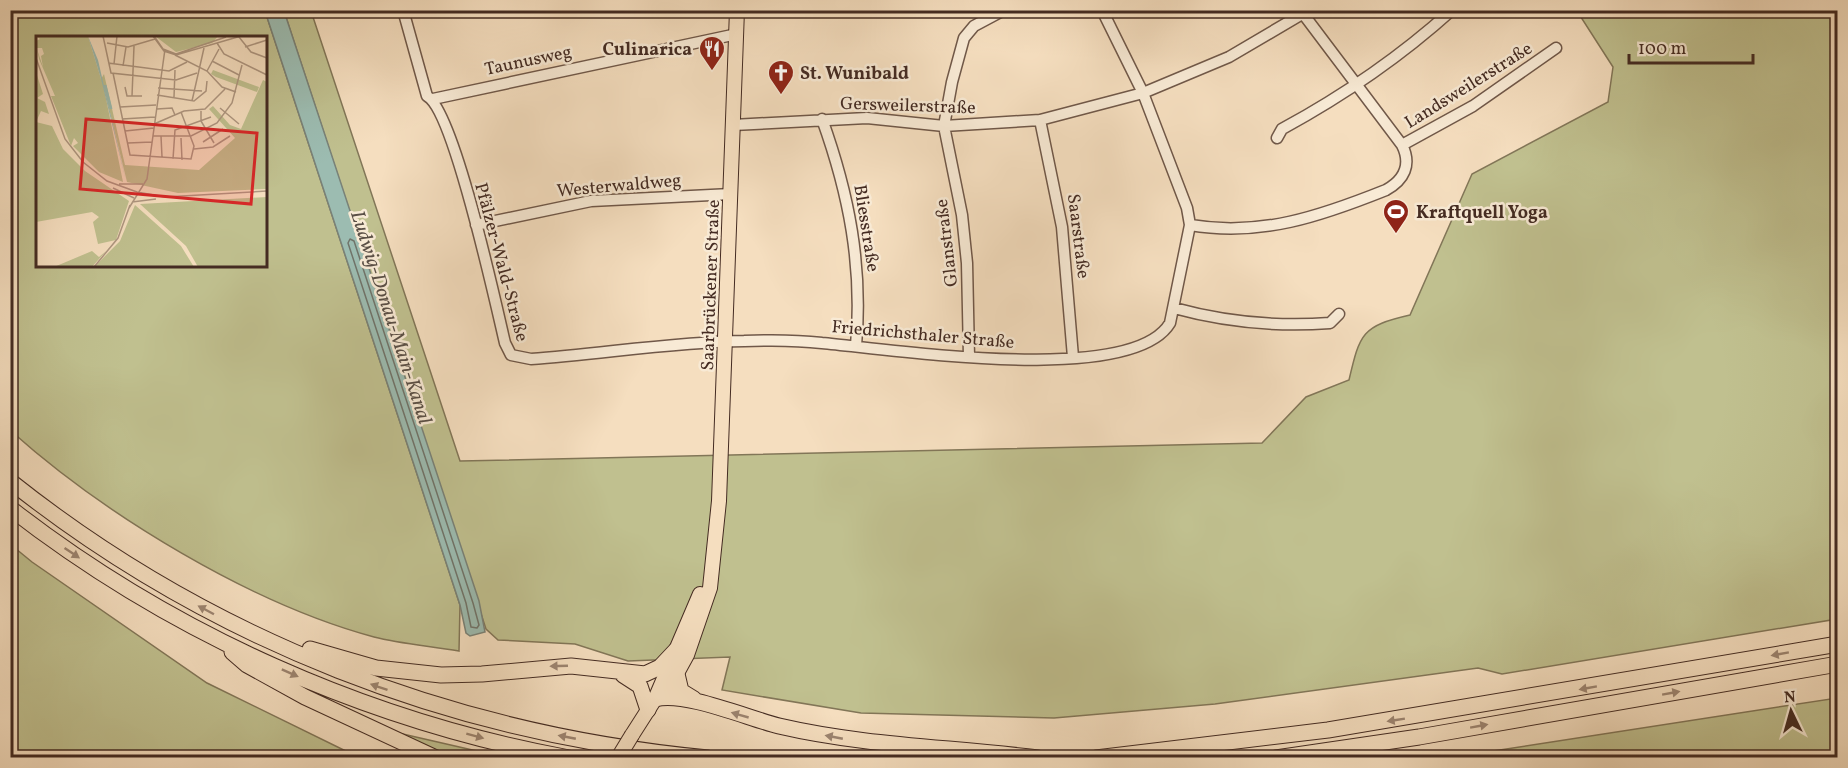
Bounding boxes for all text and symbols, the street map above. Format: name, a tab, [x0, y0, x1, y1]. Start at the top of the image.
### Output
scale bar	[1629, 27, 1754, 65]
restaurant icon: Culinarica	[697, 34, 727, 72]
inset map	[36, 36, 267, 267]
street label: Landsweilerstraße	[1400, 37, 1537, 136]
text: 100 m	[1638, 37, 1687, 62]
place label: Culinarica	[602, 38, 692, 63]
street label: Taunusweg	[483, 40, 574, 83]
church icon: St. Wunibald	[766, 58, 796, 96]
place label: St. Wunibald	[800, 62, 909, 87]
street label: Gersweilerstraße	[840, 92, 976, 121]
street label: Westerwaldweg	[556, 169, 682, 204]
street label: Pfälzer-Wald-Straße	[467, 180, 534, 345]
street label: Bliesstraße	[846, 183, 885, 274]
street label: Saarstraße	[1060, 192, 1095, 280]
sports icon: Kraftquell Yoga	[1381, 197, 1411, 235]
street label: Glanstraße	[930, 198, 965, 288]
street label: Saarbrückener Straße	[696, 199, 727, 371]
place label: Kraftquell Yoga	[1416, 201, 1548, 226]
water label: Ludwig-Donau-Main-Kanal	[342, 207, 438, 428]
street label: Friedrichsthaler Straße	[830, 315, 1015, 356]
one-way arrow	[64, 547, 80, 559]
one-way arrow	[197, 605, 214, 615]
one-way arrow	[1770, 650, 1789, 659]
one-way arrow	[550, 662, 569, 671]
one-way arrow	[282, 668, 300, 678]
one-way arrow	[370, 681, 388, 691]
north arrow	[1761, 681, 1821, 741]
one-way arrow	[1578, 683, 1597, 692]
text: N	[1783, 687, 1797, 710]
one-way arrow	[1662, 688, 1681, 697]
one-way arrow	[731, 710, 749, 719]
one-way arrow	[1386, 715, 1405, 724]
one-way arrow	[1469, 721, 1488, 730]
one-way arrow	[466, 732, 484, 742]
one-way arrow	[558, 732, 577, 741]
one-way arrow	[824, 732, 843, 741]

